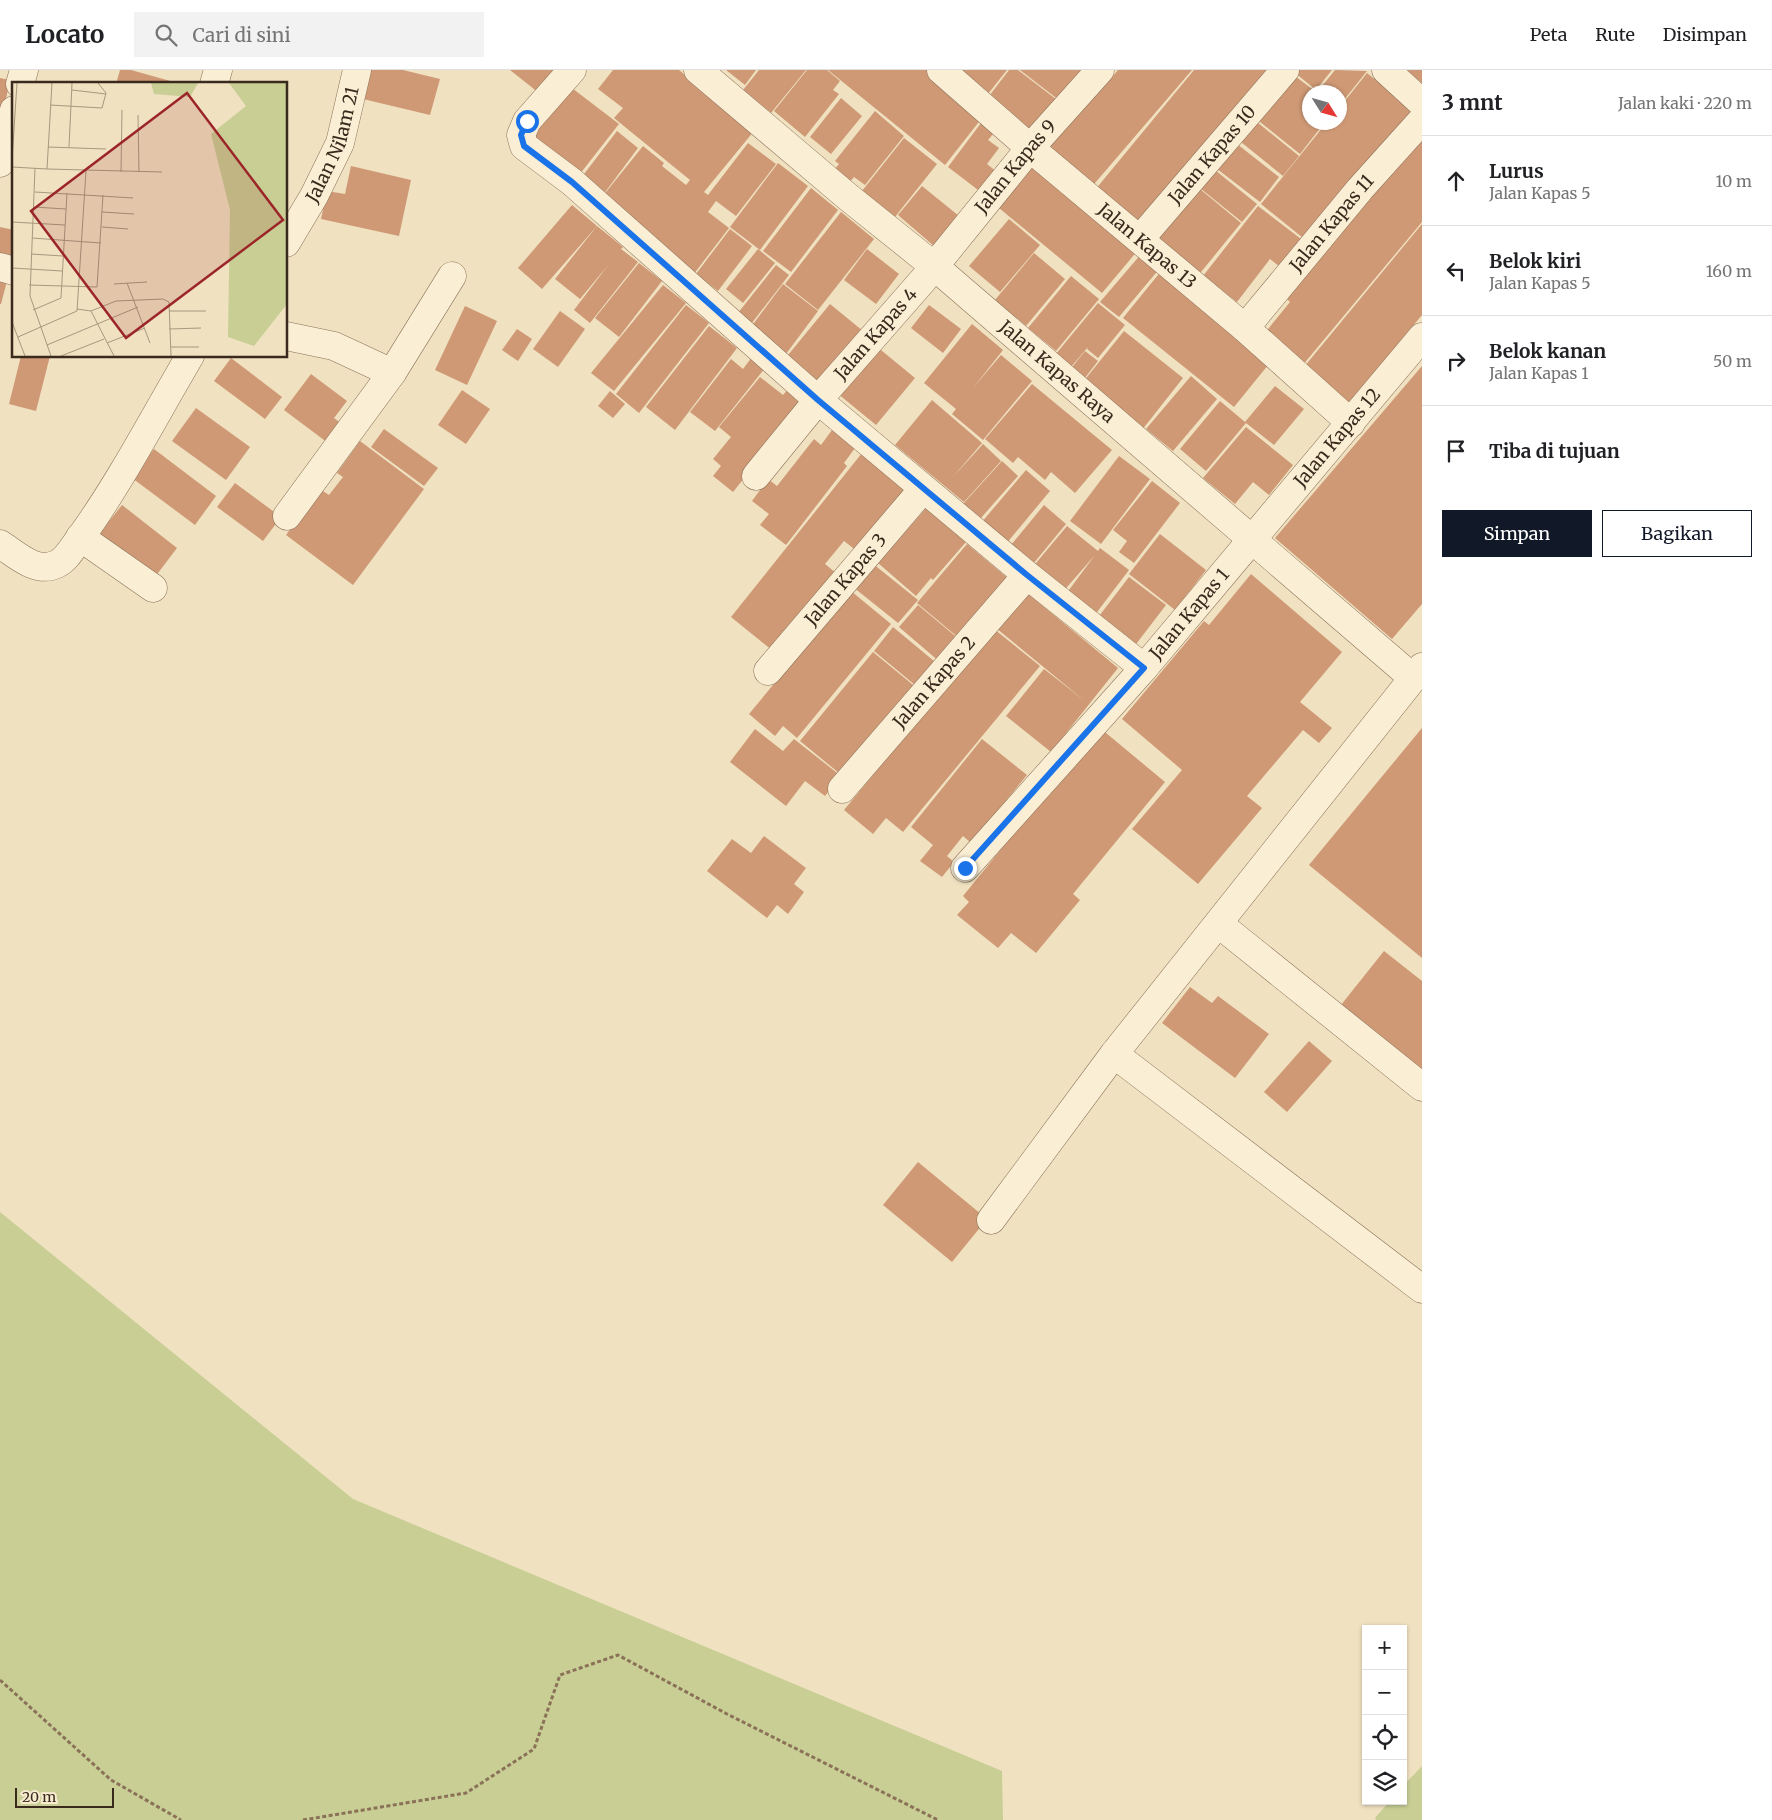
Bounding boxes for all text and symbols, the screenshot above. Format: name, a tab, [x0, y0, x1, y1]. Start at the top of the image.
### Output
search box	[134, 12, 484, 57]
text: Locato	[25, 19, 104, 50]
icon: search	[152, 21, 180, 49]
text: Cari di sini	[192, 23, 291, 47]
text: Peta	[1530, 23, 1567, 46]
text: Rute	[1595, 23, 1635, 46]
text: Disimpan	[1663, 23, 1747, 46]
inset map	[12, 82, 288, 358]
street label: Jalan Nilam 21	[300, 84, 364, 208]
north arrow	[1302, 85, 1347, 130]
text: 3 mnt	[1442, 89, 1503, 116]
text: Jalan kaki · 220 m	[1618, 93, 1752, 113]
street label: Jalan Kapas 10	[1163, 100, 1261, 209]
route start	[516, 110, 539, 133]
street label: Jalan Kapas 9	[969, 115, 1061, 219]
text: Lurus	[1489, 159, 1544, 183]
icon: ahead	[1442, 167, 1470, 195]
street label: Jalan Kapas 11	[1284, 170, 1378, 277]
text: 10 m	[1715, 171, 1752, 191]
text: Jalan Kapas 5	[1489, 183, 1591, 203]
street label: Jalan Kapas 13	[1093, 197, 1201, 294]
text: Belok kiri	[1489, 249, 1581, 273]
icon: left	[1442, 257, 1470, 285]
text: 160 m	[1706, 261, 1752, 281]
text: Jalan Kapas 5	[1489, 273, 1591, 293]
street label: Jalan Kapas 4	[828, 283, 922, 385]
street label: Jalan Kapas Raya	[994, 314, 1120, 428]
text: Belok kanan	[1489, 339, 1606, 363]
icon: right	[1442, 347, 1470, 375]
text: 50 m	[1713, 351, 1752, 371]
text: Jalan Kapas 1	[1489, 363, 1589, 383]
street label: Jalan Kapas 12	[1288, 383, 1385, 493]
icon: arrive	[1442, 437, 1470, 465]
text: Tiba di tujuan	[1489, 439, 1620, 463]
button: Simpan	[1442, 510, 1592, 557]
button: Bagikan	[1602, 510, 1752, 557]
street label: Jalan Kapas 3	[799, 528, 891, 631]
street label: Jalan Kapas 1	[1144, 563, 1234, 665]
street label: Jalan Kapas 2	[887, 631, 980, 734]
route end	[954, 857, 977, 880]
map controls	[1362, 1625, 1407, 1805]
button: +	[1362, 1625, 1407, 1670]
button: −	[1362, 1670, 1407, 1715]
button: locate	[1362, 1715, 1407, 1760]
button: layers	[1362, 1760, 1407, 1805]
scale bar	[15, 1785, 114, 1808]
text: 20 m	[22, 1788, 56, 1806]

